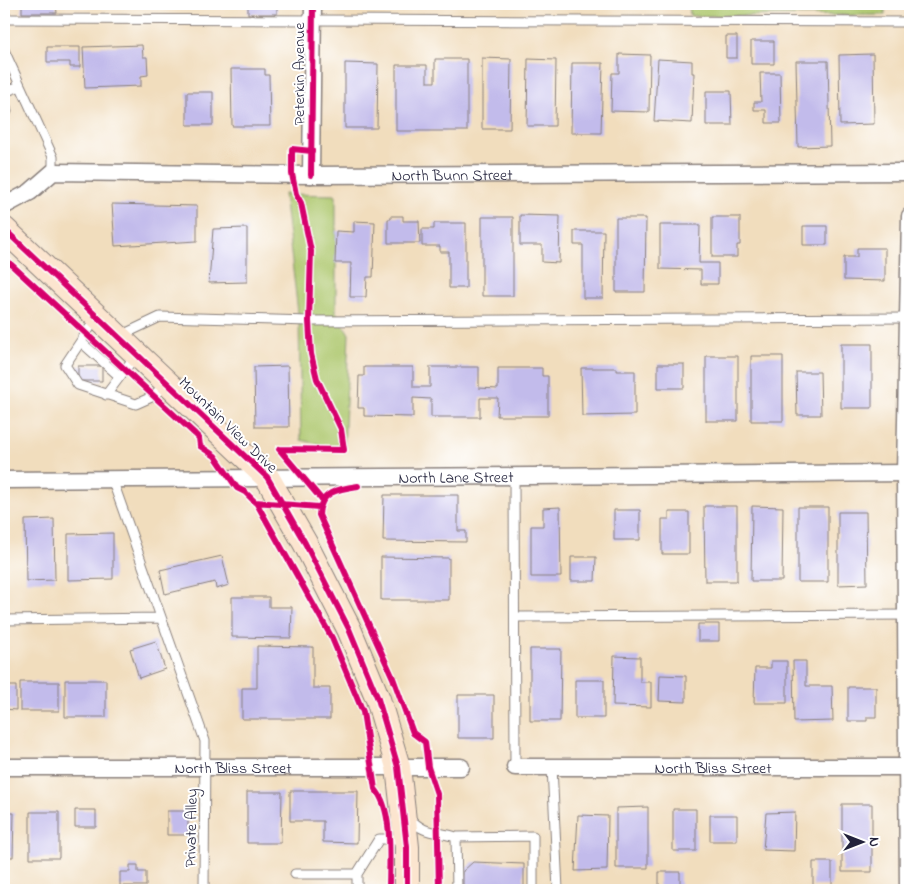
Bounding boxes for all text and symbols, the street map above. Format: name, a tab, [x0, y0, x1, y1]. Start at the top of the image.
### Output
street label: Peterkin Avenue	[288, 22, 312, 125]
street label: North Bunn Street	[391, 164, 513, 189]
street label: Mountain View Drive	[172, 372, 283, 480]
street label: North Lane Street	[398, 466, 514, 491]
street label: North Bliss Street	[174, 757, 292, 781]
street label: North Bliss Street	[654, 757, 772, 781]
street label: Private Alley	[179, 788, 205, 868]
north arrow	[836, 816, 886, 866]
text: N	[863, 837, 884, 847]

